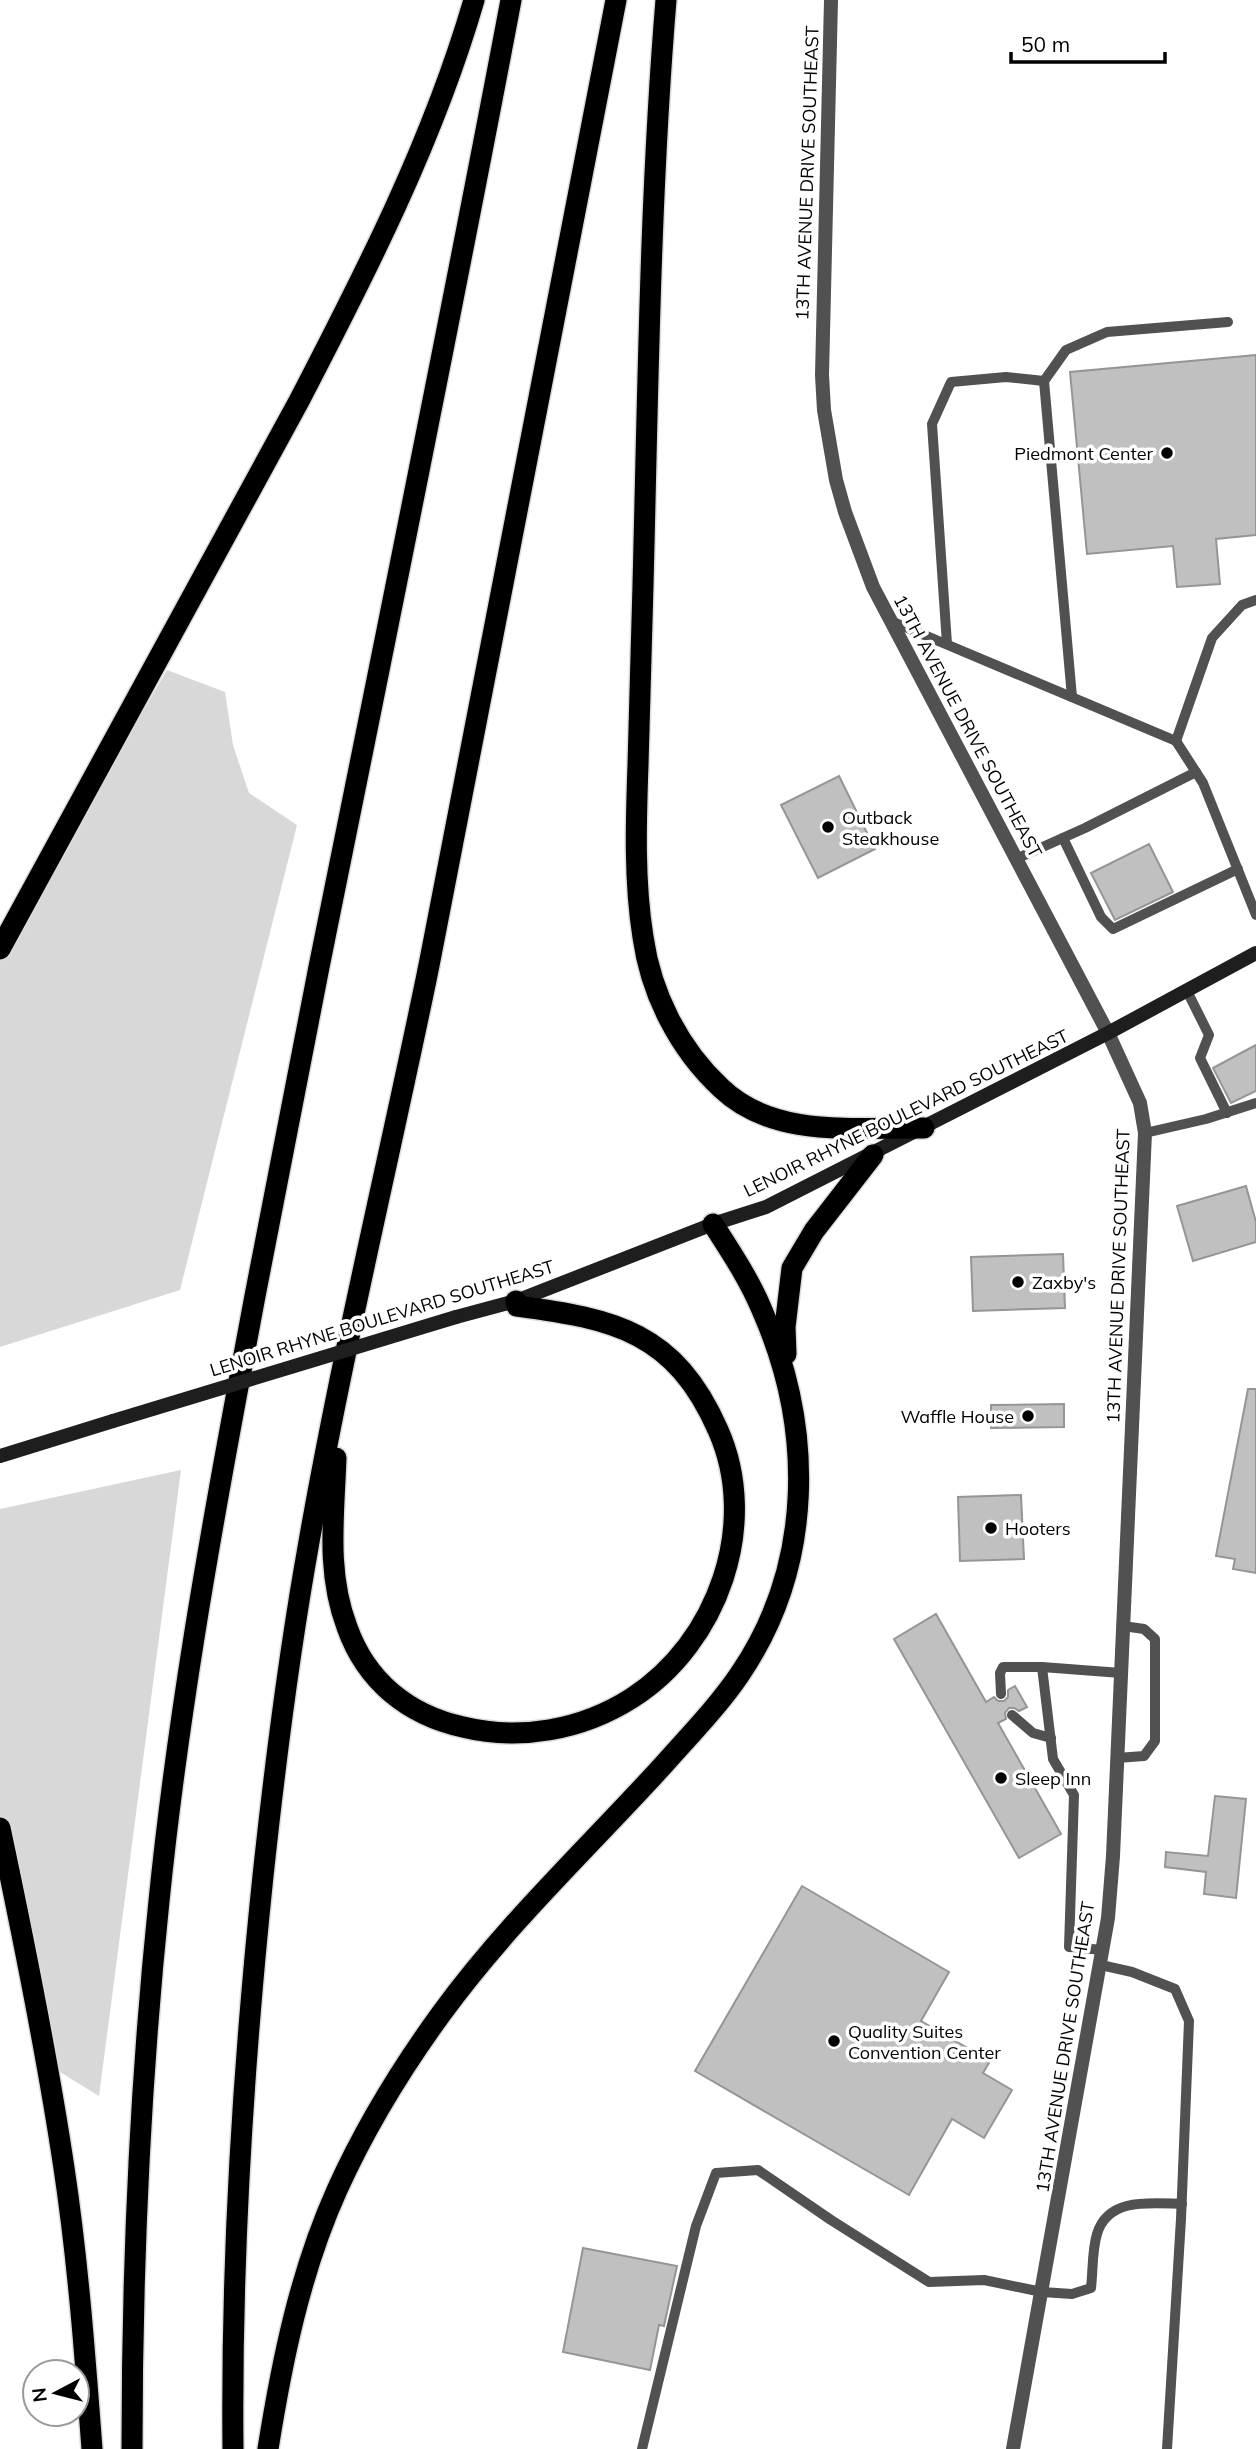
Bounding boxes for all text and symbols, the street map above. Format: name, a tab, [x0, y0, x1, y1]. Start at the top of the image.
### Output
scale bar	[1011, 21, 1165, 65]
street label: 13TH AVENUE DRIVE SOUTHEAST	[790, 25, 824, 321]
text: 50 m	[1021, 31, 1070, 57]
place label: Piedmont Center	[1014, 442, 1153, 465]
marker: Piedmont Center	[1159, 445, 1175, 461]
street label: 13TH AVENUE DRIVE SOUTHEAST	[889, 590, 1047, 862]
place label: Outback Steakhouse	[842, 806, 939, 850]
marker: Outback Steakhouse	[820, 819, 836, 835]
street label: LENOIR RHYNE BOULEVARD SOUTHEAST	[740, 1024, 1072, 1202]
street label: 13TH AVENUE DRIVE SOUTHEAST	[1101, 1128, 1135, 1424]
street label: LENOIR RHYNE BOULEVARD SOUTHEAST	[207, 1255, 557, 1381]
place label: Zaxby's	[1032, 1271, 1096, 1294]
marker: Zaxby's	[1010, 1274, 1026, 1290]
place label: Waffle House	[900, 1405, 1014, 1428]
marker: Waffle House	[1020, 1408, 1036, 1424]
place label: Hooters	[1005, 1517, 1071, 1540]
marker: Hooters	[983, 1520, 999, 1536]
place label: Sleep Inn	[1015, 1767, 1091, 1790]
marker: Sleep Inn	[993, 1770, 1009, 1786]
street label: 13TH AVENUE DRIVE SOUTHEAST	[1031, 1899, 1099, 2194]
place label: Quality Suites Convention Center	[848, 2020, 1001, 2064]
marker: Quality Suites Convention Center	[826, 2033, 842, 2049]
north arrow	[21, 2358, 91, 2428]
text: N	[26, 2386, 52, 2404]

